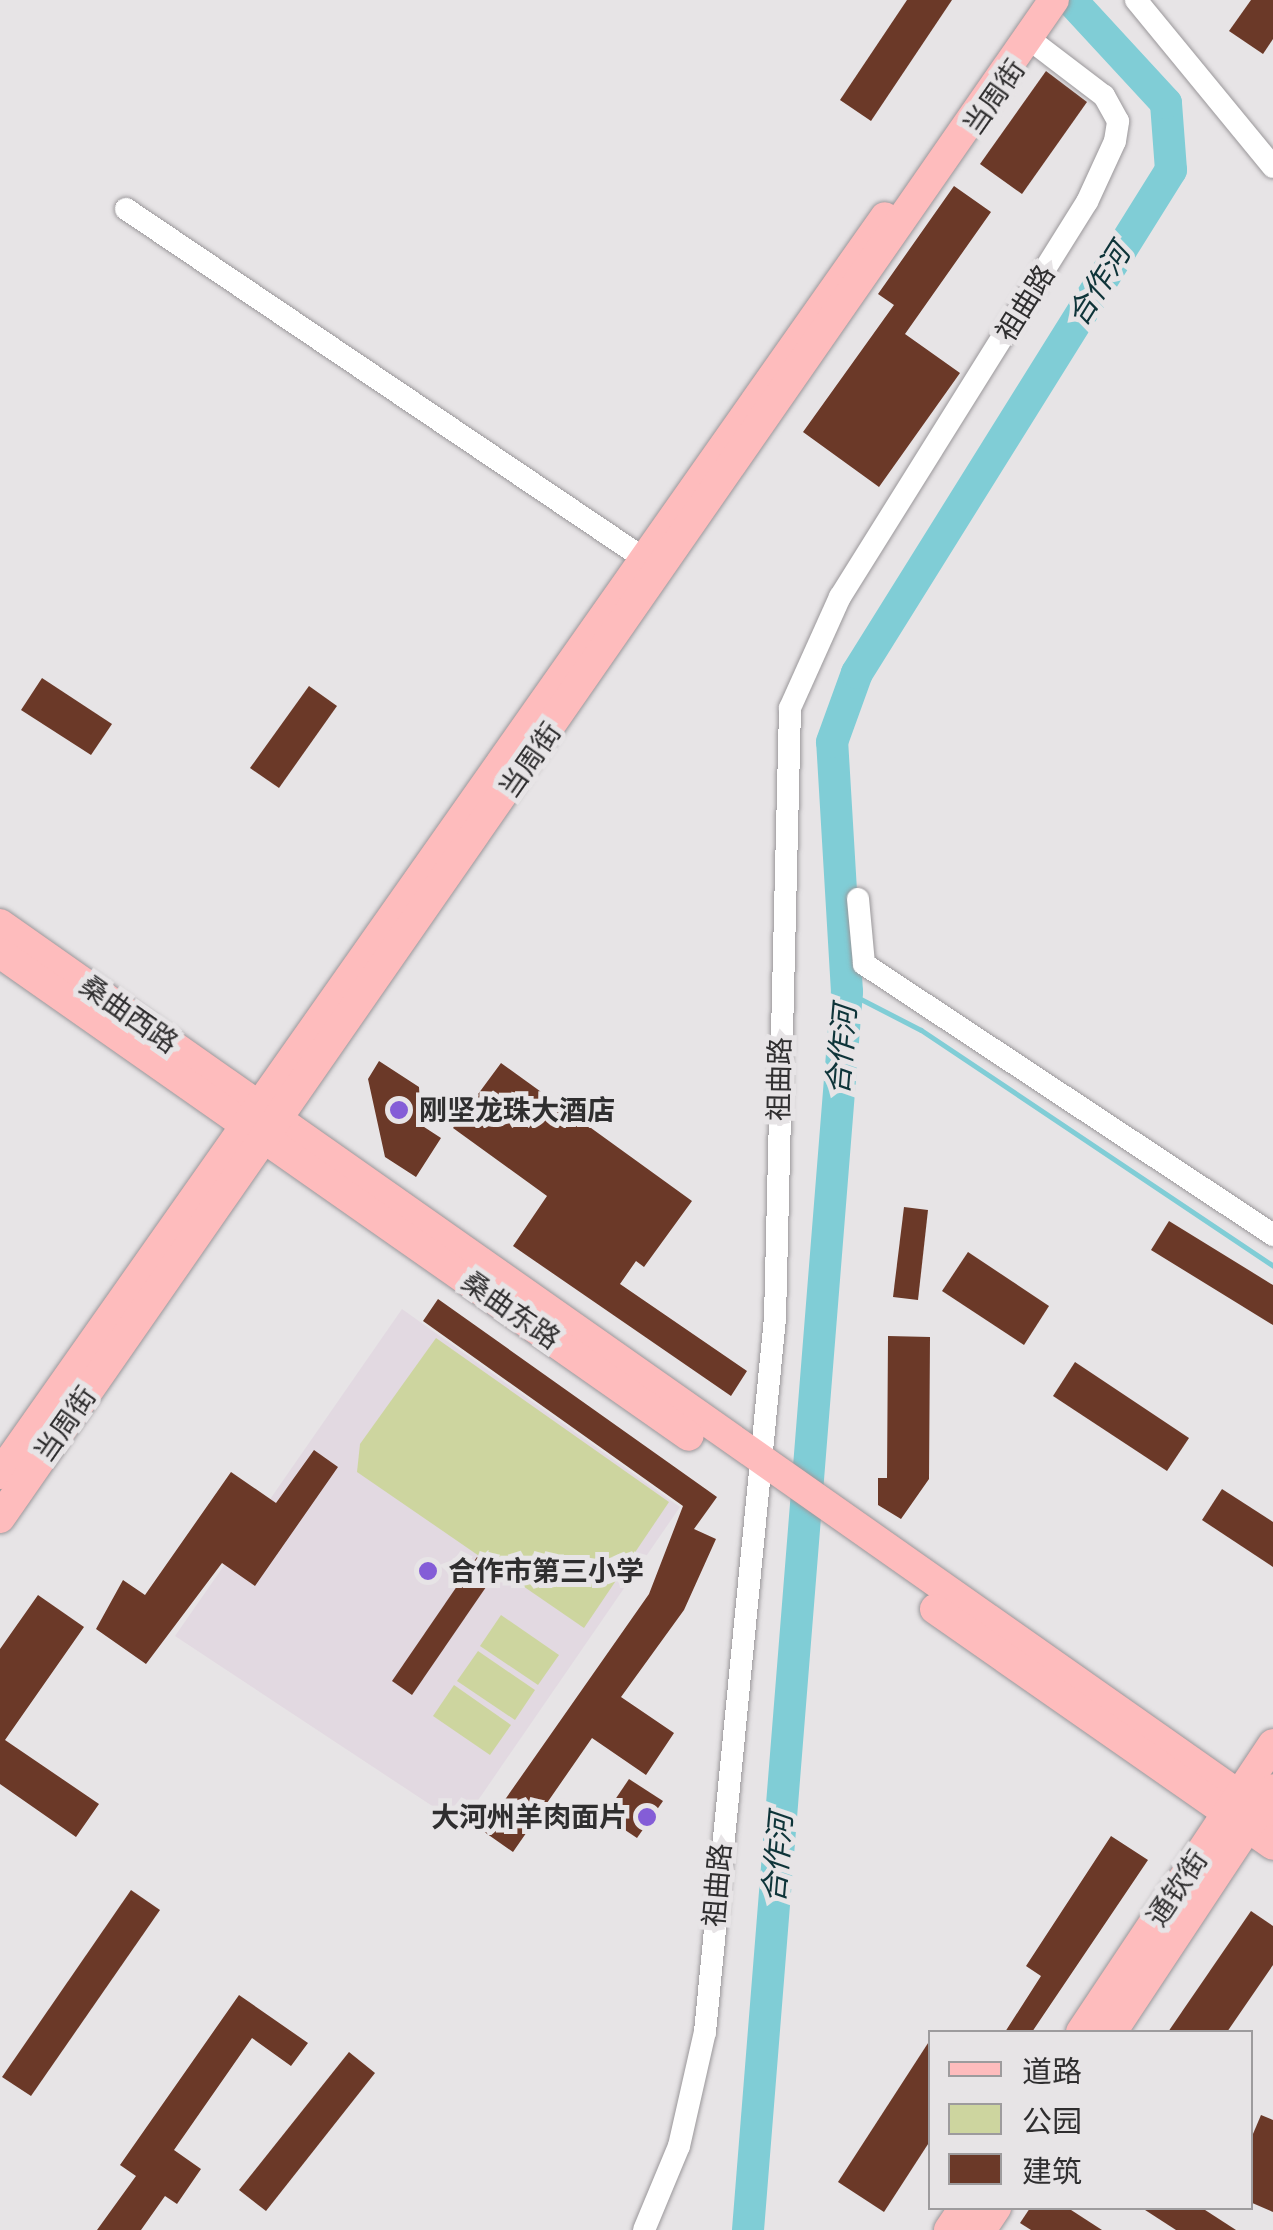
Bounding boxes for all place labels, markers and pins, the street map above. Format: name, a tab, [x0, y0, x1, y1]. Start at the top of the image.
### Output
place label: 刚坚龙珠大酒店	[419, 1093, 615, 1127]
marker: 刚坚龙珠大酒店	[388, 1099, 410, 1121]
place label: 合作市第三小学	[448, 1554, 644, 1588]
marker: 合作市第三小学	[417, 1560, 439, 1582]
place label: 大河州羊肉面片	[431, 1800, 627, 1834]
marker: 大河州羊肉面片	[636, 1806, 658, 1828]

